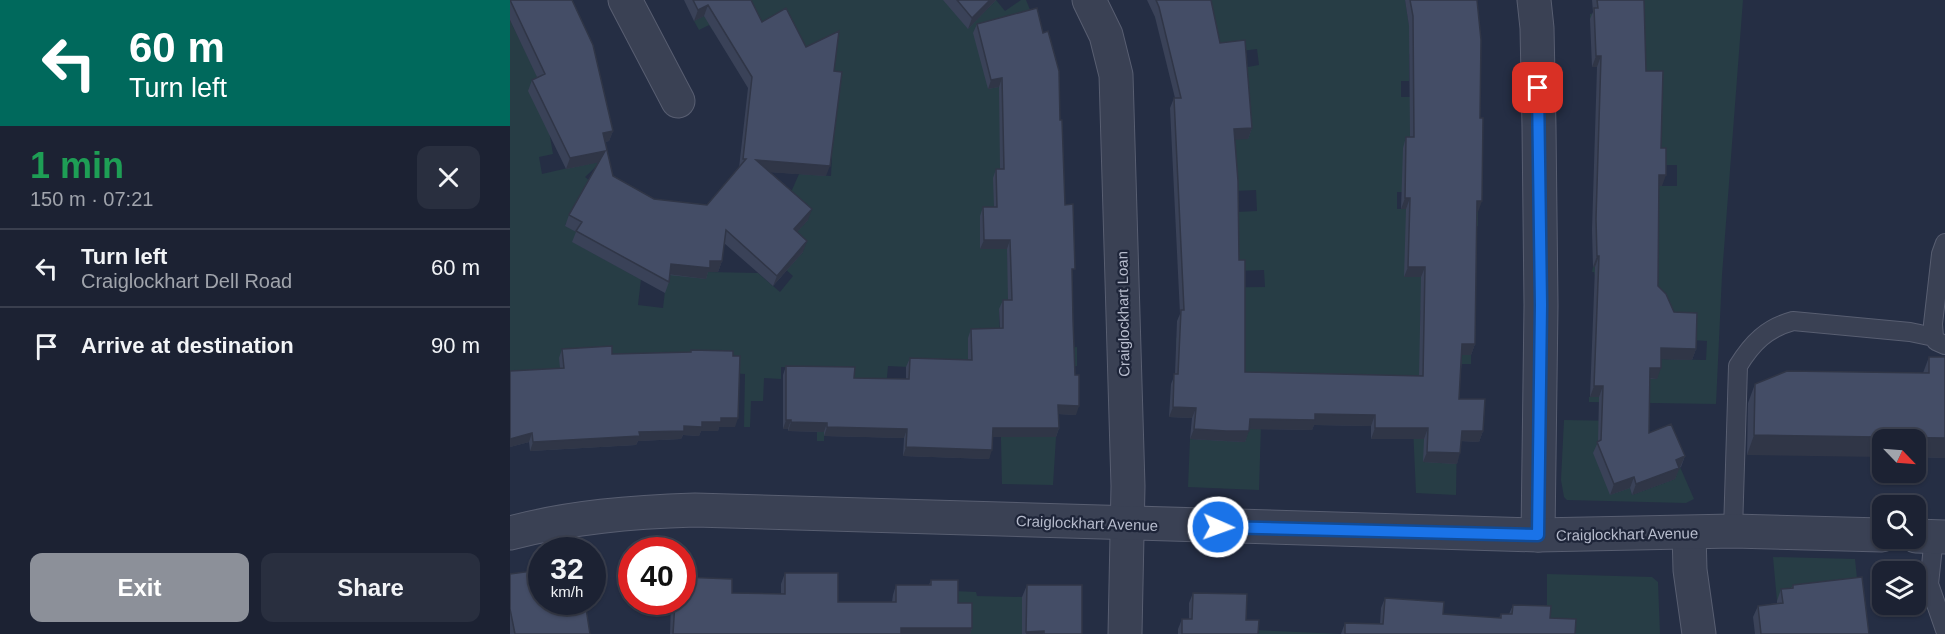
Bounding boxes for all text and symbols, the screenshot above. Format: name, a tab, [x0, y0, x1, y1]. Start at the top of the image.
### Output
icon: left	[30, 24, 108, 102]
text: 60 m	[129, 24, 225, 71]
pin	[1512, 62, 1563, 113]
icon: arrive	[1521, 71, 1554, 104]
text: Turn left	[129, 73, 227, 103]
text: 1 min	[30, 145, 124, 186]
button: close	[417, 146, 480, 209]
text: 150 m · 07:21	[30, 188, 153, 210]
text: Turn left	[81, 244, 167, 269]
street label: Craiglockhart Loan	[1113, 251, 1133, 377]
icon: left	[30, 252, 63, 285]
text: 60 m	[431, 255, 480, 280]
text: Craiglockhart Dell Road	[81, 270, 292, 292]
icon: arrive	[30, 330, 63, 363]
text: Arrive at destination	[81, 333, 294, 358]
text: 90 m	[431, 333, 480, 358]
north arrow	[1872, 429, 1926, 483]
map controls	[1872, 429, 1926, 615]
position arrow	[1186, 495, 1250, 559]
button: search	[1872, 495, 1926, 549]
street label: Craiglockhart Avenue	[1016, 512, 1158, 534]
street label: Craiglockhart Avenue	[1556, 524, 1698, 544]
speed limit sign: 40	[618, 537, 696, 615]
text: 32	[550, 552, 584, 585]
button: Exit	[30, 553, 249, 622]
button: Share	[261, 553, 480, 622]
button: layers	[1872, 561, 1926, 615]
text: km/h	[551, 583, 583, 600]

